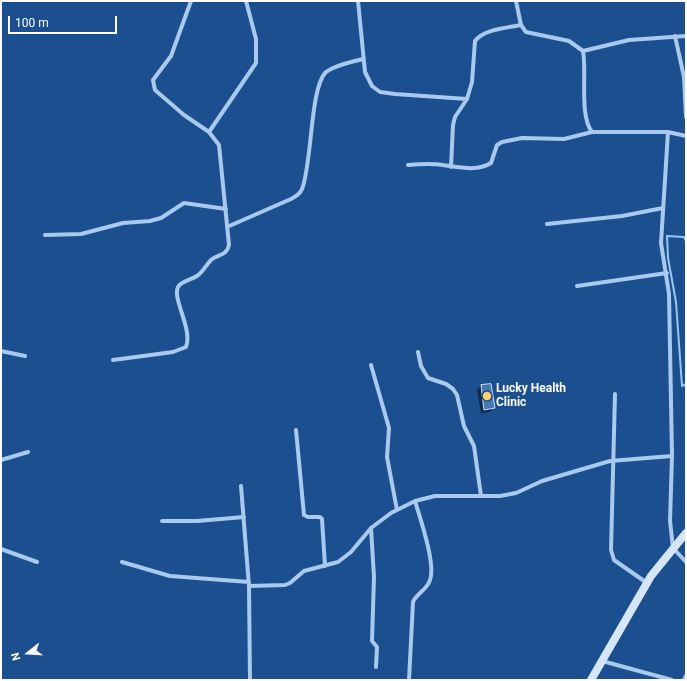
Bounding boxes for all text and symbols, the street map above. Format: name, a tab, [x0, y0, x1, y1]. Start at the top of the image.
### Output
scale bar	[10, 8, 119, 34]
text: 100 m	[15, 16, 49, 30]
place label: Lucky Health Clinic	[496, 382, 566, 410]
marker: Lucky Health Clinic	[481, 390, 493, 402]
north arrow	[8, 633, 48, 673]
text: N	[9, 651, 23, 662]

